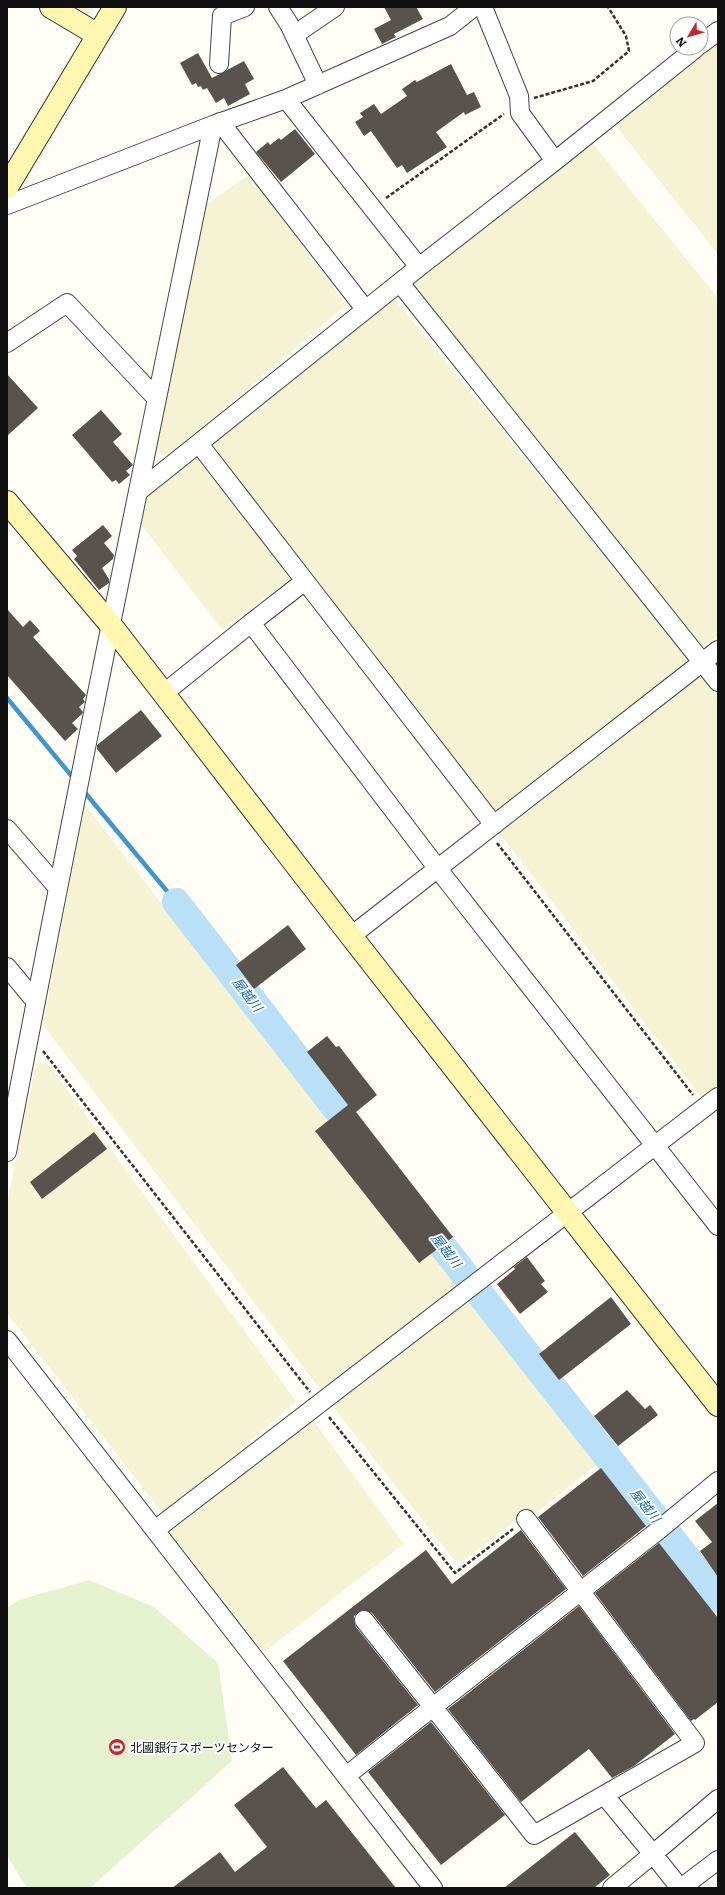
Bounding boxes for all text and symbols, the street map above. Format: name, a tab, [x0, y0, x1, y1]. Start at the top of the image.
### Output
north arrow	[669, 16, 709, 56]
text: N	[671, 34, 689, 51]
water label: 屋越川	[229, 973, 269, 1017]
water label: 屋越川	[428, 1229, 468, 1273]
water label: 屋越川	[627, 1484, 667, 1528]
sports icon: 北國銀行スポーツセンター	[107, 1737, 127, 1757]
place label: 北國銀行スポーツセンター	[130, 1738, 274, 1756]

